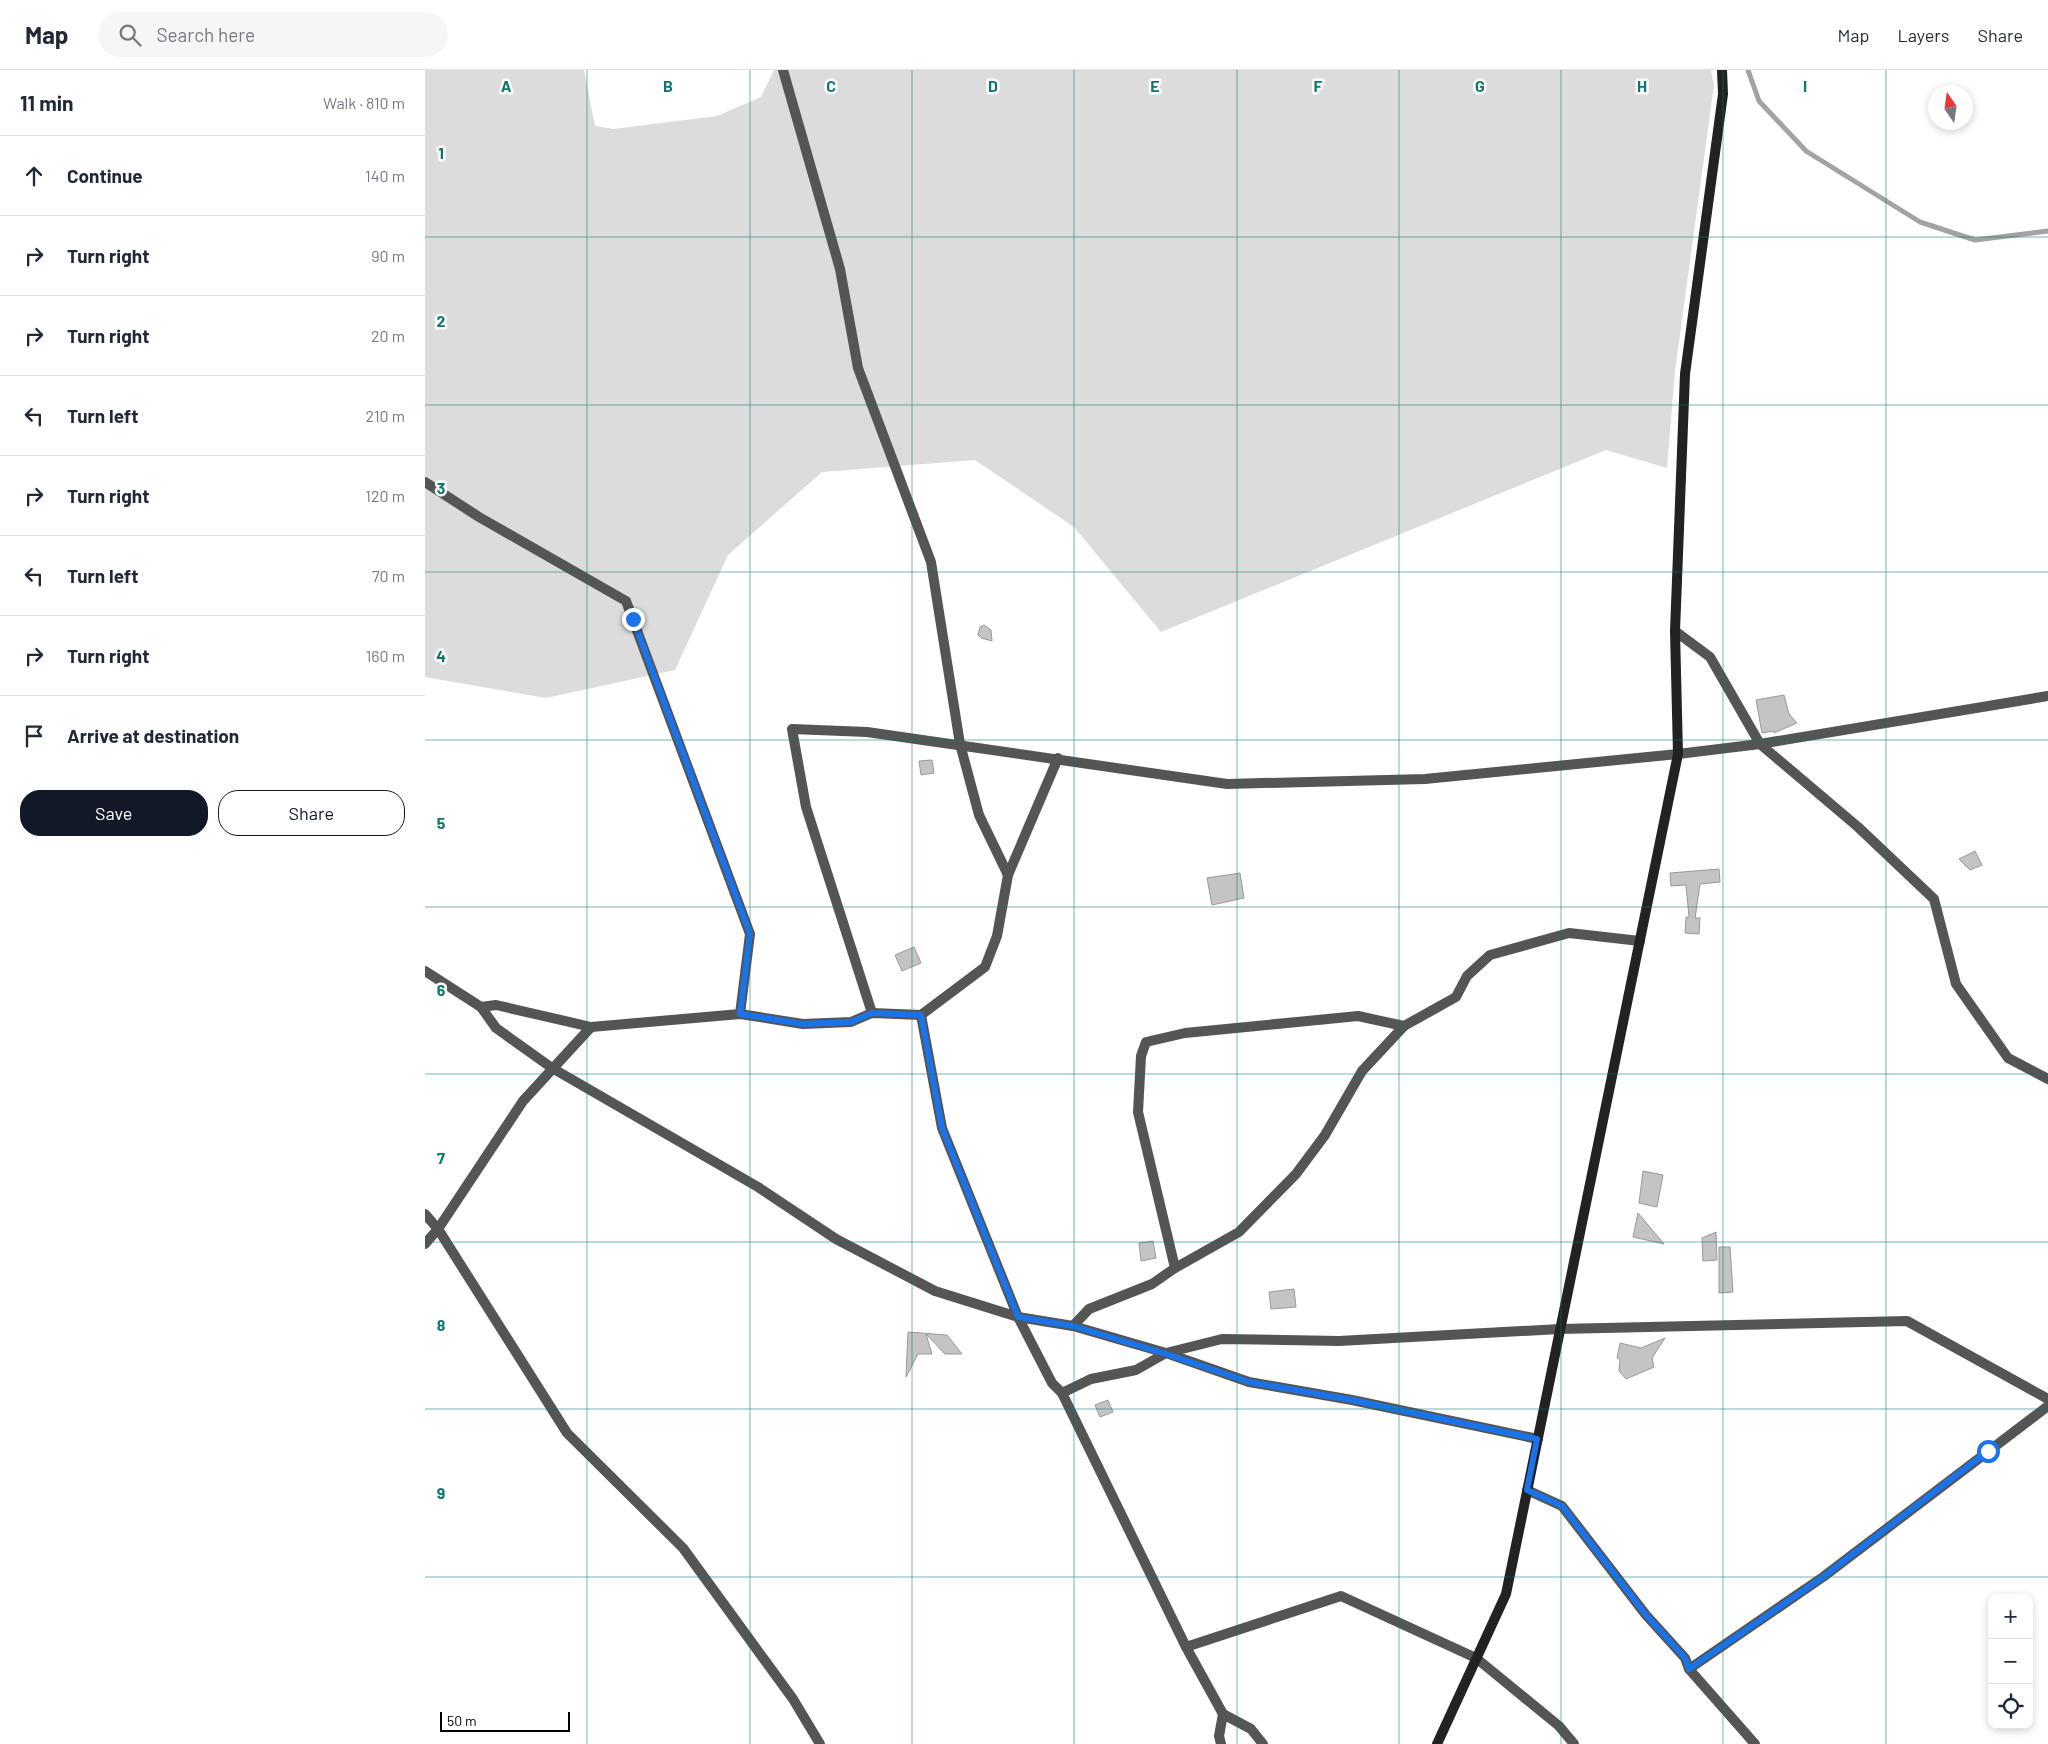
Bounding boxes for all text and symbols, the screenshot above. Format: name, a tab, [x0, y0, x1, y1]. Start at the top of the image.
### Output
search box	[98, 12, 448, 57]
text: Map	[25, 20, 68, 49]
icon: search	[116, 21, 144, 49]
text: Search here	[156, 23, 255, 46]
text: Map	[1837, 24, 1869, 46]
text: Layers	[1897, 24, 1950, 46]
text: Share	[1978, 24, 2023, 46]
text: A	[501, 76, 512, 95]
text: B	[663, 76, 673, 95]
text: C	[826, 76, 836, 95]
text: D	[988, 76, 998, 95]
text: E	[1150, 76, 1160, 95]
text: F	[1314, 76, 1323, 95]
text: G	[1475, 76, 1485, 95]
text: H	[1637, 76, 1647, 95]
text: I	[1803, 76, 1807, 95]
north arrow	[1928, 85, 1973, 130]
text: 11 min	[20, 90, 74, 115]
text: Walk · 810 m	[323, 93, 405, 112]
text: 1	[438, 143, 444, 162]
icon: ahead	[20, 162, 48, 190]
text: Continue	[67, 164, 143, 187]
text: 140 m	[365, 166, 405, 185]
icon: right	[20, 242, 48, 270]
text: Turn right	[67, 244, 149, 267]
text: 90 m	[371, 246, 405, 265]
text: 2	[437, 311, 446, 330]
icon: right	[20, 322, 48, 350]
text: Turn right	[67, 324, 149, 347]
text: 20 m	[371, 326, 405, 345]
icon: left	[20, 402, 48, 430]
text: Turn left	[67, 404, 138, 427]
text: 210 m	[366, 406, 405, 425]
text: 3	[437, 478, 445, 497]
icon: right	[20, 482, 48, 510]
text: Turn right	[67, 484, 149, 507]
text: 120 m	[365, 486, 405, 505]
icon: left	[20, 562, 48, 590]
text: Turn left	[67, 564, 138, 587]
text: 70 m	[372, 566, 405, 585]
route end	[622, 608, 645, 631]
icon: right	[20, 642, 48, 670]
text: Turn right	[67, 644, 149, 667]
text: 160 m	[366, 646, 405, 665]
text: 4	[436, 646, 446, 665]
icon: arrive	[20, 722, 48, 750]
text: Arrive at destination	[67, 724, 239, 747]
button: Save	[20, 790, 208, 836]
button: Share	[218, 790, 405, 836]
text: 5	[437, 813, 446, 832]
text: 6	[437, 980, 446, 999]
text: 7	[437, 1148, 445, 1167]
text: 8	[437, 1315, 446, 1334]
route start	[1977, 1440, 2000, 1463]
text: 9	[437, 1483, 445, 1502]
map controls	[1988, 1594, 2033, 1729]
button: +	[1988, 1594, 2033, 1639]
button: −	[1988, 1639, 2033, 1684]
button: locate	[1988, 1684, 2033, 1729]
scale bar	[440, 1709, 570, 1732]
text: 50 m	[447, 1712, 476, 1729]

